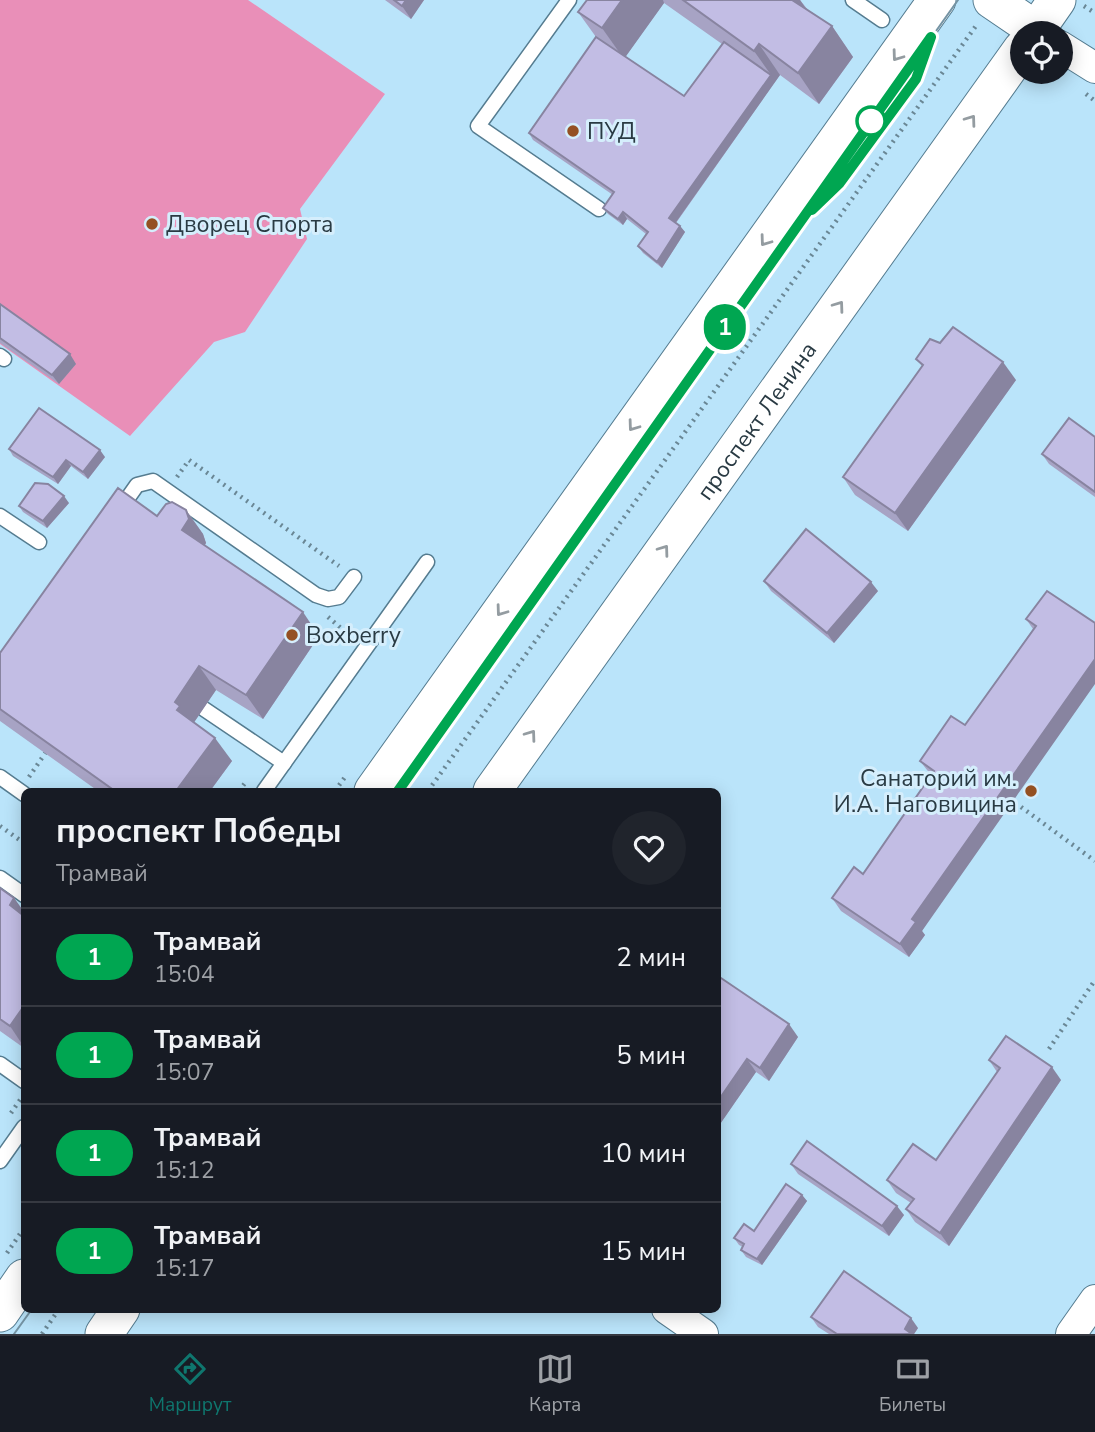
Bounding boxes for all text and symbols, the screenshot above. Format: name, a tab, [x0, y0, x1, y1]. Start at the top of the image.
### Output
map controls	[1010, 21, 1073, 84]
button: locate	[1010, 21, 1073, 84]
one-way arrow	[893, 48, 906, 61]
unlabelled marker	[856, 106, 886, 136]
one-way arrow	[963, 115, 975, 128]
place label: ПУД	[587, 116, 636, 147]
marker: ПУД	[565, 123, 581, 139]
place label: Дворец Спорта	[166, 209, 333, 240]
marker: Дворец Спорта	[144, 216, 160, 232]
one-way arrow	[761, 233, 773, 246]
one-way arrow	[831, 301, 843, 314]
line badge: 1	[702, 304, 748, 350]
text: 1	[718, 311, 732, 343]
street label: проспект Ленина	[690, 336, 824, 506]
one-way arrow	[629, 418, 641, 431]
one-way arrow	[656, 545, 668, 558]
one-way arrow	[497, 603, 509, 616]
place label: Boxberry	[306, 620, 401, 651]
marker: Boxberry	[284, 627, 300, 643]
one-way arrow	[523, 731, 536, 743]
place label: Санаторий им. И.А. Наговицина	[834, 763, 1017, 820]
marker: Санаторий им. И.А. Наговицина	[1023, 783, 1039, 799]
text: проспект Победы	[56, 809, 342, 854]
button: heart	[612, 811, 686, 885]
text: Трамвай	[56, 858, 148, 889]
text: Трамвай	[154, 924, 262, 959]
text: 2 мин	[616, 940, 686, 975]
text: 1	[87, 941, 102, 973]
text: 15:04	[154, 959, 214, 990]
text: Трамвай	[154, 1022, 262, 1057]
text: 5 мин	[616, 1038, 686, 1073]
text: 1	[87, 1039, 102, 1071]
text: 15:07	[154, 1057, 214, 1088]
text: Трамвай	[154, 1120, 262, 1155]
text: 10 мин	[601, 1136, 686, 1171]
text: 1	[87, 1137, 102, 1169]
text: 15:12	[154, 1155, 214, 1186]
text: Трамвай	[154, 1218, 262, 1253]
text: 15 мин	[601, 1234, 686, 1269]
text: 1	[87, 1235, 102, 1267]
text: 15:17	[154, 1253, 214, 1284]
tab: Маршрут	[149, 1350, 231, 1418]
tab: Карта	[529, 1350, 581, 1418]
tab: Билеты	[879, 1350, 946, 1418]

